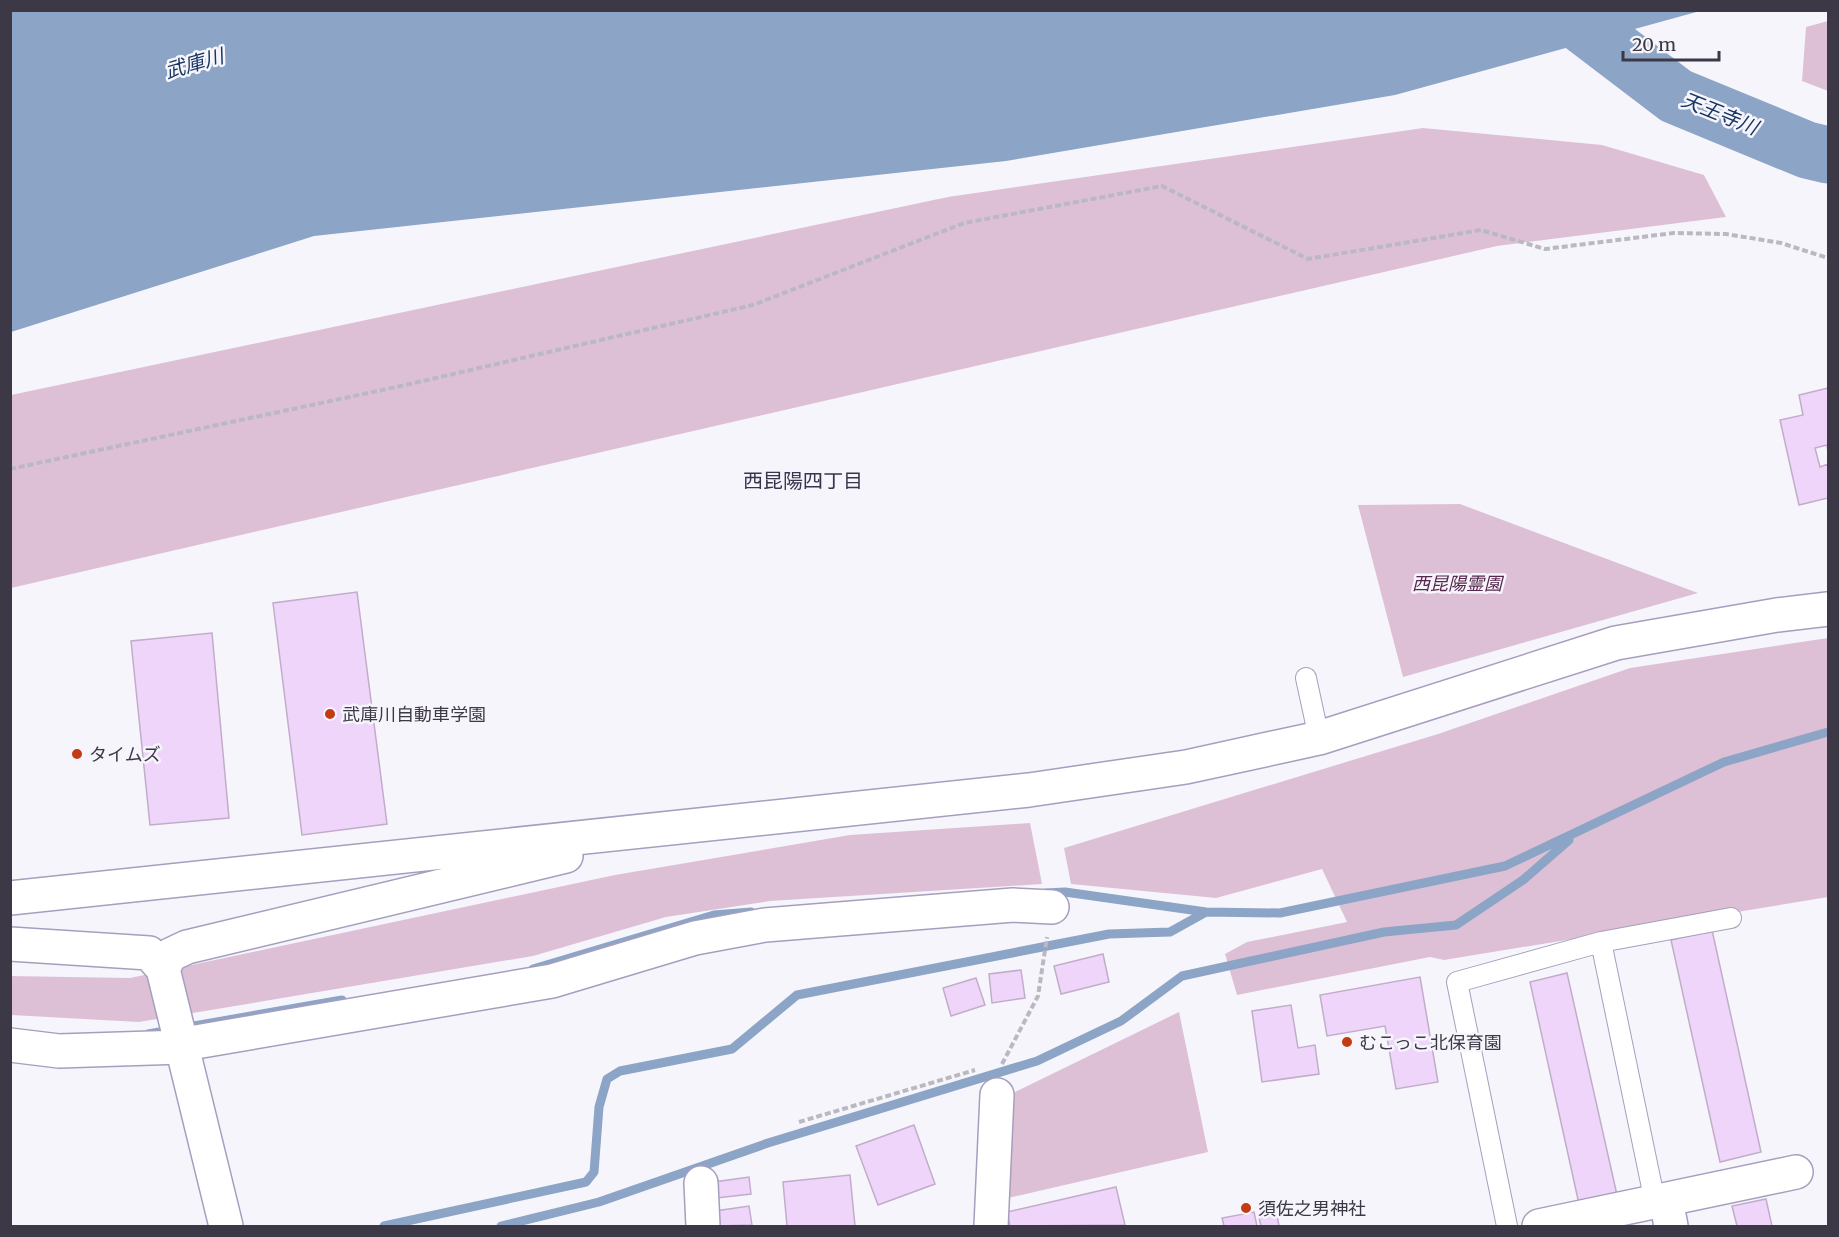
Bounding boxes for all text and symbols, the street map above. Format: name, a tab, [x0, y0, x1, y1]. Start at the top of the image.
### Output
scale bar	[1623, 24, 1719, 62]
text: 20 m	[1632, 33, 1676, 56]
water label: 武庫川	[162, 42, 228, 83]
water label: 天王寺川	[1678, 86, 1764, 140]
district label: 西昆陽四丁目	[743, 468, 863, 493]
park label: 西昆陽霊園	[1412, 572, 1505, 595]
place label: 武庫川自動車学園	[342, 703, 486, 726]
marker: 武庫川自動車学園	[323, 707, 337, 721]
place label: タイムズ	[89, 743, 161, 766]
marker: タイムズ	[70, 747, 84, 761]
place label: むこっこ北保育園	[1359, 1031, 1502, 1054]
marker: むこっこ北保育園	[1340, 1035, 1354, 1049]
place label: 須佐之男神社	[1258, 1197, 1366, 1220]
marker: 須佐之男神社	[1239, 1201, 1253, 1215]

